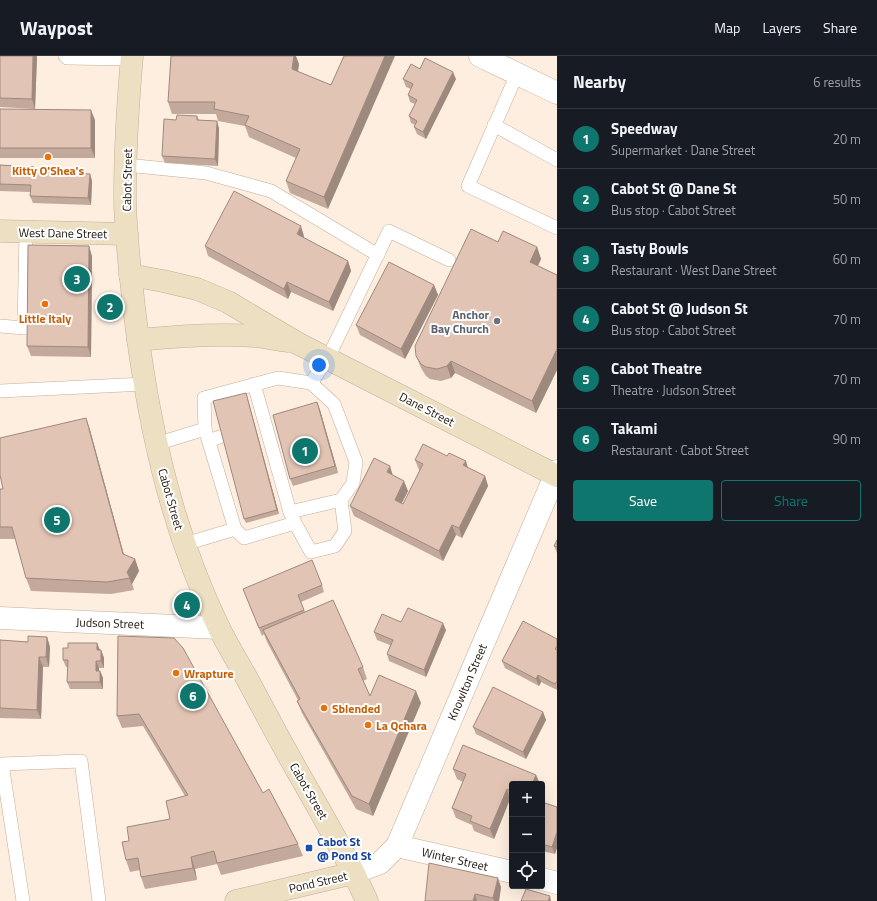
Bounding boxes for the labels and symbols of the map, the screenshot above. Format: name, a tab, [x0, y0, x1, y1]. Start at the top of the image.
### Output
street label: Cabot Street	[117, 148, 137, 212]
marker: Kitty O'Shea's	[43, 152, 53, 162]
place label: Kitty O'Shea's	[12, 161, 84, 180]
street label: West Dane Street	[18, 223, 108, 243]
pin: 3	[64, 264, 90, 294]
pin: 2	[97, 292, 123, 322]
marker: Little Italy	[40, 299, 50, 309]
place label: Anchor Bay Church	[431, 305, 490, 338]
place label: Little Italy	[19, 309, 71, 328]
marker: Anchor Bay Church	[492, 316, 502, 326]
your location	[309, 355, 329, 375]
street label: Dane Street	[396, 387, 459, 431]
pin: 1	[292, 436, 318, 466]
street label: Cabot Street	[153, 466, 189, 533]
pin: 5	[44, 505, 70, 535]
pin: 4	[174, 590, 200, 620]
street label: Judson Street	[76, 612, 145, 634]
street label: Knowlton Street	[442, 640, 492, 723]
place label: Wrapture	[184, 664, 234, 683]
marker: Wrapture	[171, 668, 181, 678]
pin: 6	[180, 681, 206, 711]
place label: Sblended	[332, 699, 380, 718]
marker: Sblended	[319, 703, 329, 713]
place label: La Qchara	[376, 716, 427, 735]
marker: La Qchara	[363, 720, 373, 730]
street label: Cabot Street	[285, 759, 333, 824]
place label: Cabot St @ Pond St	[317, 832, 372, 865]
street label: Winter Street	[420, 842, 491, 876]
marker: Cabot St @ Pond St	[304, 843, 314, 853]
street label: Pond Street	[287, 866, 350, 898]

